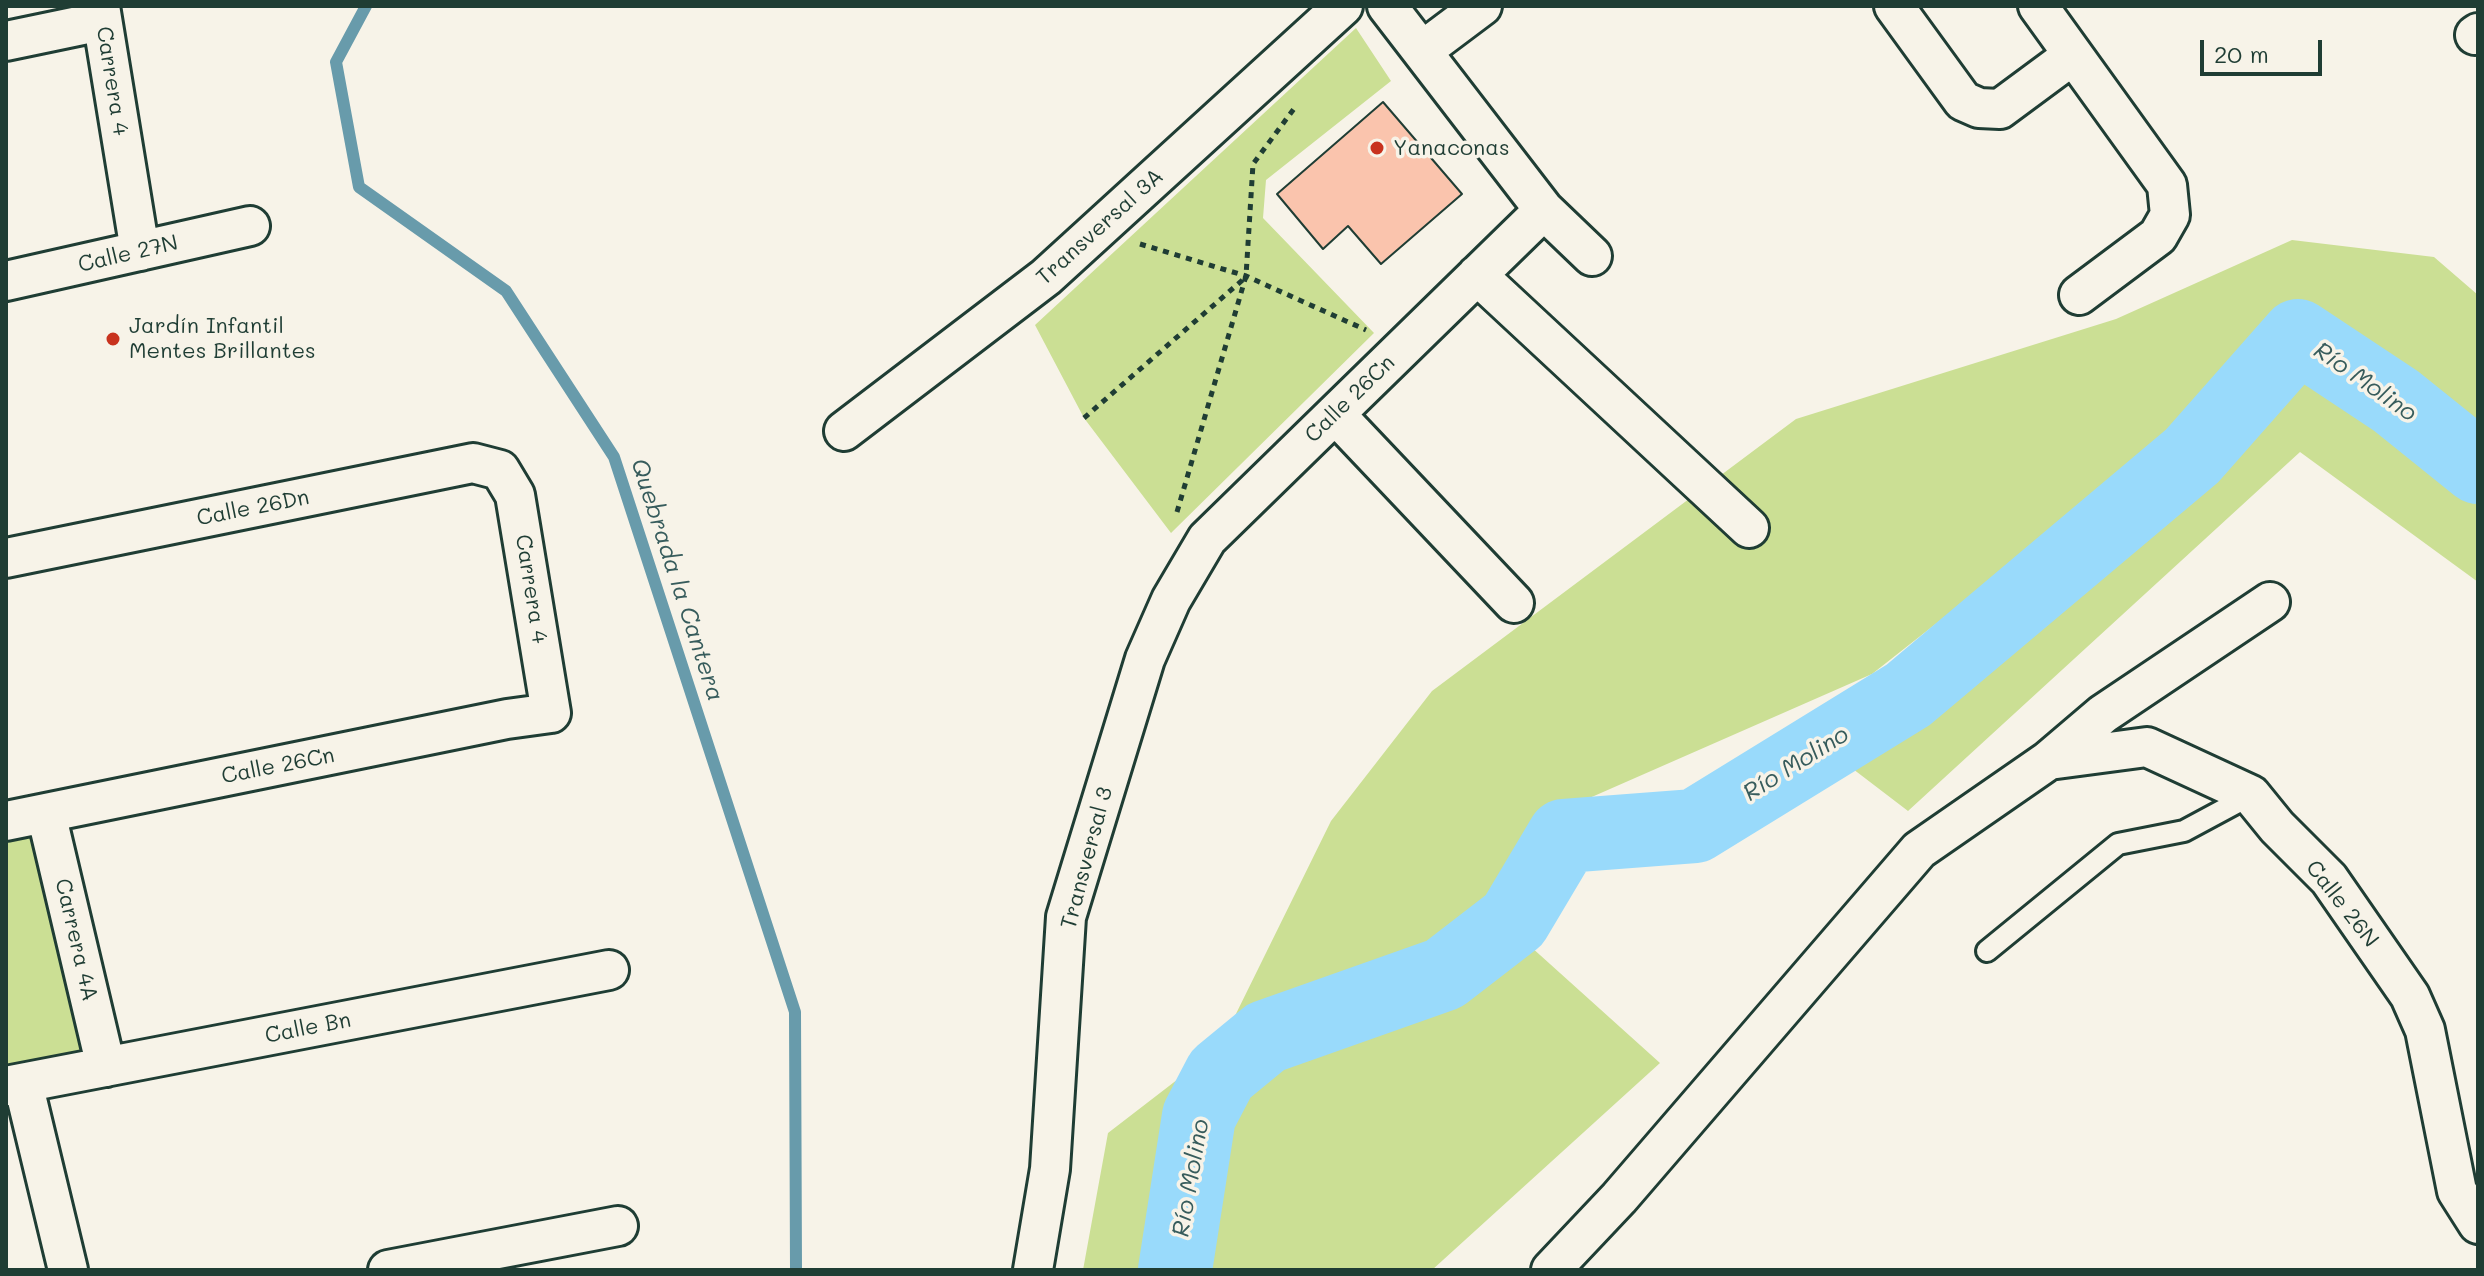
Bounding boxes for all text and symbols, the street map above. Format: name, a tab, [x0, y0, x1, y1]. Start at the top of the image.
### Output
scale bar	[2204, 24, 2326, 74]
street label: Carrera 4	[90, 25, 134, 137]
text: 20 m	[2214, 38, 2269, 69]
place label: Yanaconas	[1393, 135, 1510, 161]
marker: Yanaconas	[1368, 139, 1386, 157]
street label: Transversal 3A	[1031, 163, 1169, 291]
street label: Calle 27N	[75, 230, 181, 278]
place label: Jardín Infantil Mentes Brillantes	[129, 313, 316, 364]
marker: Jardín Infantil Mentes Brillantes	[104, 330, 122, 348]
water label: Río Molino	[2308, 336, 2422, 428]
street label: Calle 26Cn	[1300, 350, 1400, 448]
water label: Quebrada la Cantera	[624, 455, 730, 705]
street label: Calle 26Dn	[195, 484, 311, 532]
street label: Carrera 4	[509, 533, 553, 645]
water label: Río Molino	[1738, 720, 1854, 808]
street label: Calle 26Cn	[219, 742, 337, 790]
street label: Transversal 3	[1055, 784, 1119, 932]
street label: Calle 26N	[2300, 855, 2384, 953]
street label: Carrera 4A	[49, 876, 103, 1004]
street label: Calle Bn	[263, 1007, 353, 1049]
water label: Río Molino	[1166, 1117, 1216, 1239]

